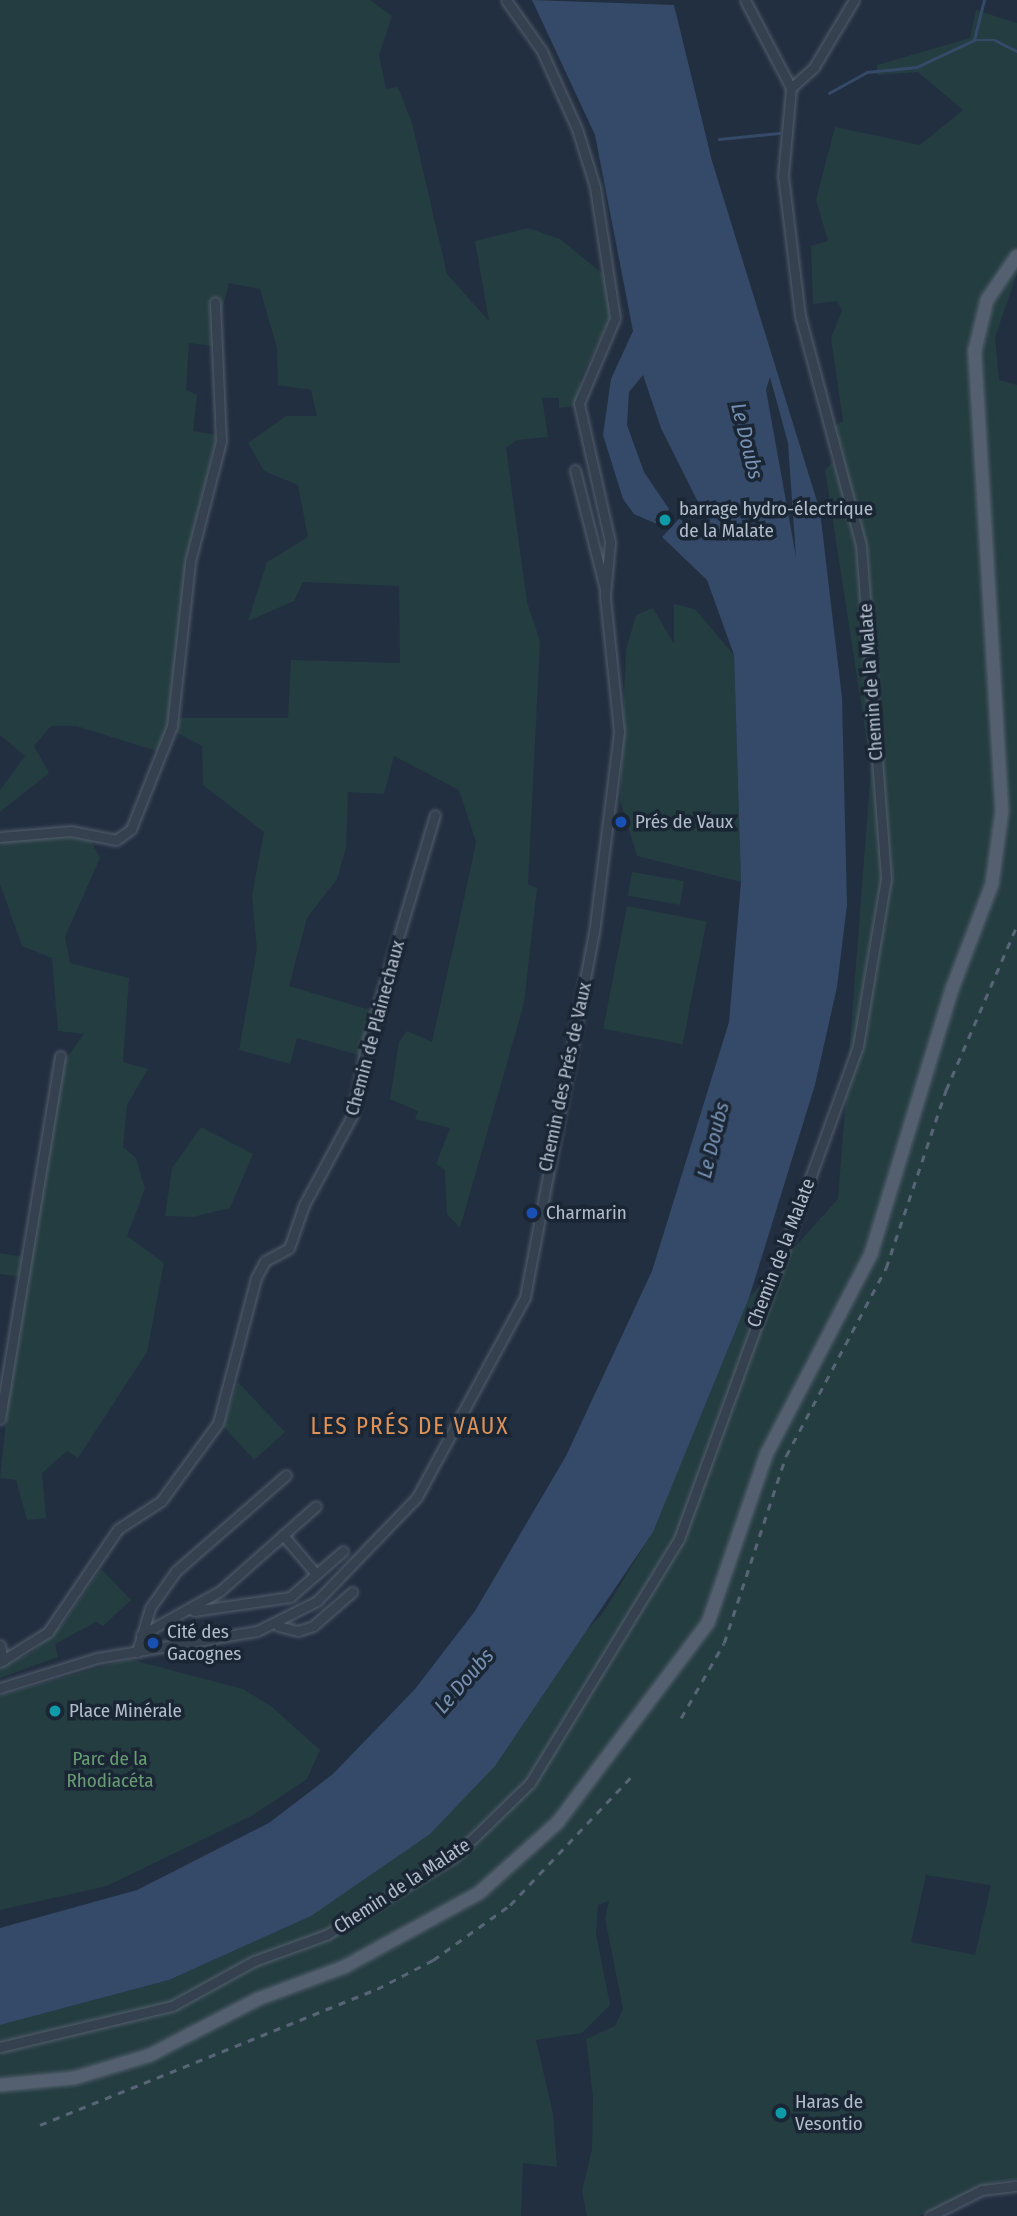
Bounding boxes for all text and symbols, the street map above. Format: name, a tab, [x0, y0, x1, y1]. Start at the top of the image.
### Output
water label: Le Doubs	[725, 400, 769, 482]
place label: barrage hydro-électrique de la Malate	[679, 498, 873, 542]
marker: barrage hydro-électrique de la Malate	[657, 512, 673, 528]
street label: Chemin de la Malate	[854, 603, 888, 761]
place label: Prés de Vaux	[635, 811, 733, 833]
marker: Prés de Vaux	[613, 814, 629, 830]
street label: Chemin de Plainechaux	[341, 938, 409, 1118]
street label: Chemin des Prés de Vaux	[534, 980, 596, 1174]
water label: Le Doubs	[691, 1099, 735, 1181]
street label: Chemin de la Malate	[742, 1175, 820, 1331]
place label: Charmarin	[546, 1202, 627, 1224]
marker: Charmarin	[524, 1205, 540, 1221]
district label: LES PRÉS DE VAUX	[313, 1412, 507, 1440]
place label: Cité des Gacognes	[167, 1621, 241, 1665]
marker: Cité des Gacognes	[145, 1635, 161, 1651]
water label: Le Doubs	[429, 1643, 499, 1719]
place label: Place Minérale	[69, 1700, 182, 1722]
marker: Place Minérale	[47, 1703, 63, 1719]
park label: Parc de la Rhodiacéta	[66, 1748, 154, 1792]
street label: Chemin de la Malate	[330, 1834, 474, 1938]
place label: Haras de Vesontio	[795, 2091, 863, 2135]
marker: Haras de Vesontio	[773, 2105, 789, 2121]

